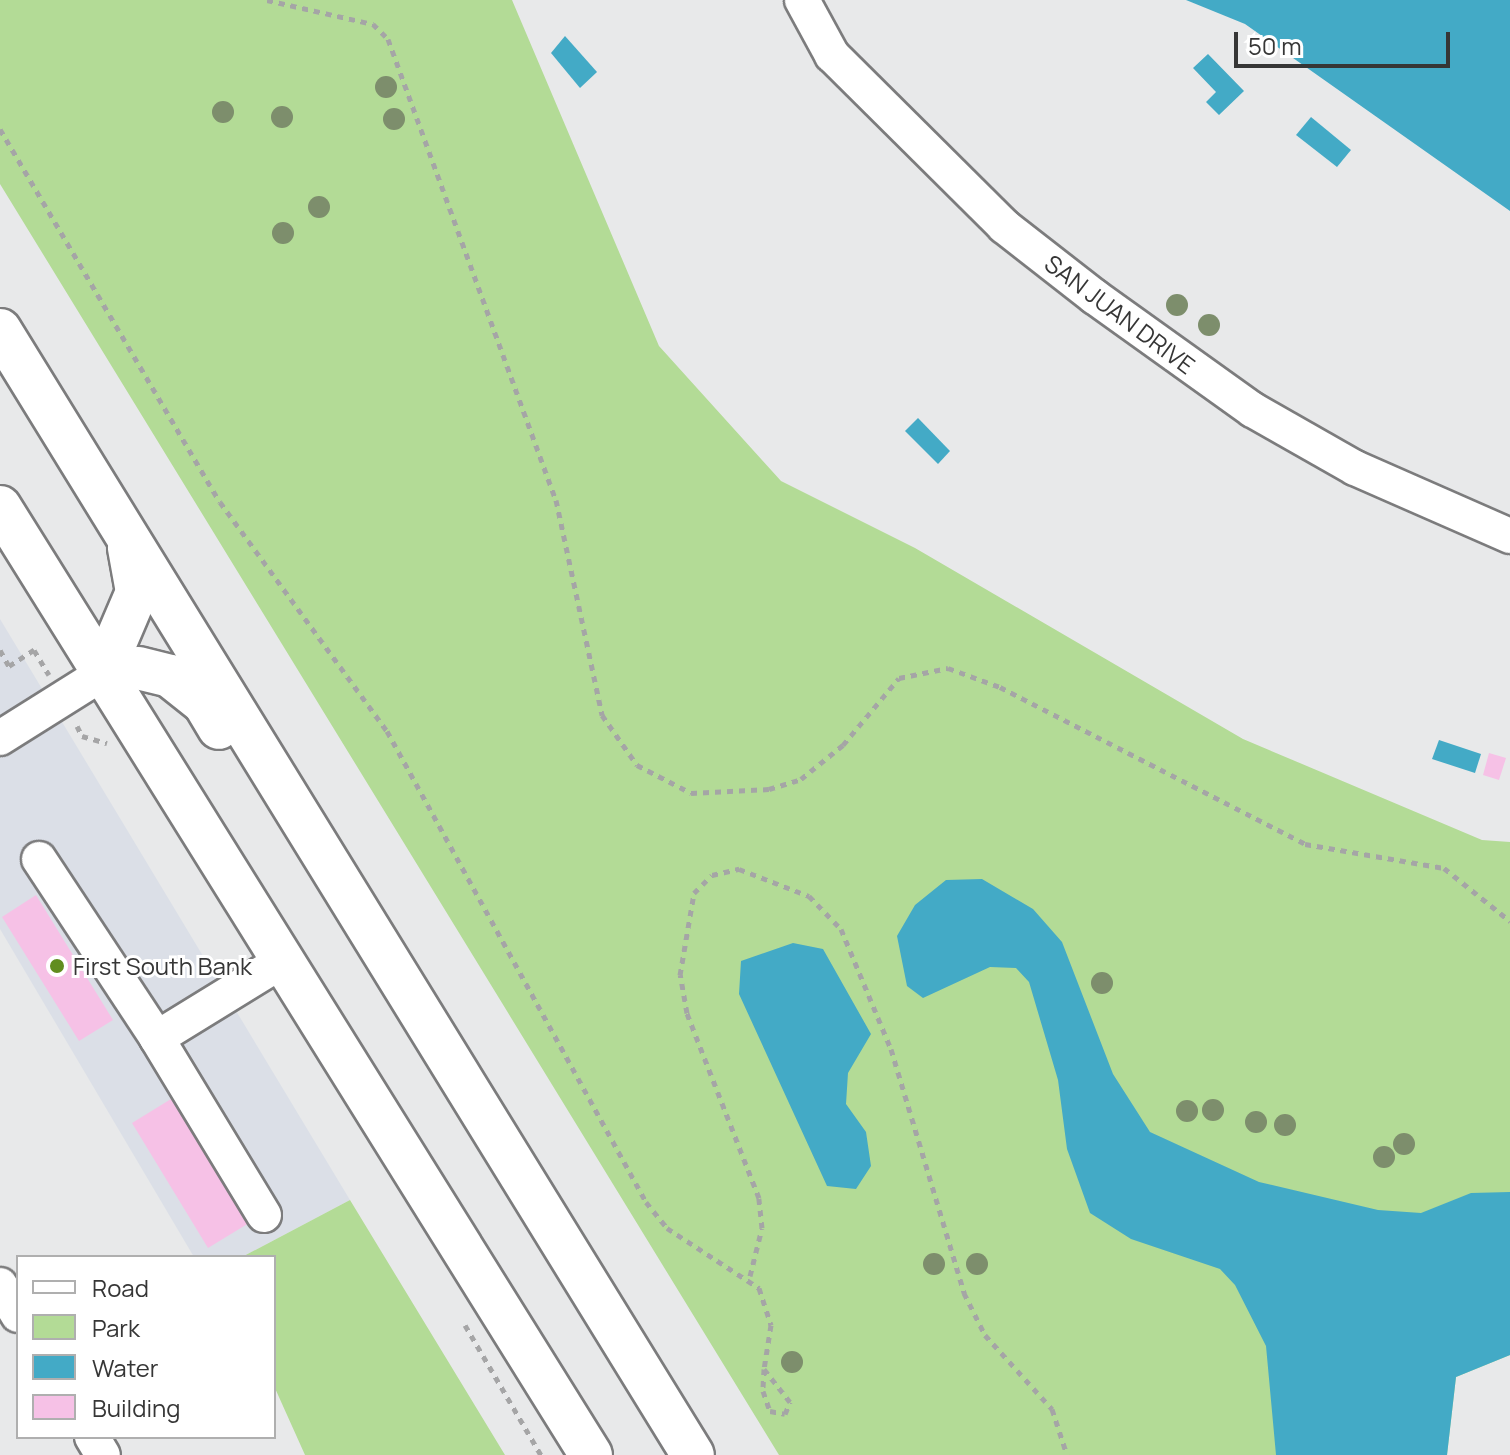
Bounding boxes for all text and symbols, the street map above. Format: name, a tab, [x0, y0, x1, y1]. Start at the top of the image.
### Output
scale bar	[1238, 16, 1454, 66]
text: 50 m	[1248, 29, 1302, 62]
street label: SAN JUAN DRIVE	[1039, 248, 1201, 380]
place label: First South Bank	[73, 952, 252, 980]
marker: First South Bank	[48, 957, 66, 975]
legend	[16, 1255, 276, 1439]
text: Road	[92, 1271, 149, 1304]
text: Park	[92, 1311, 140, 1344]
text: Water	[92, 1351, 159, 1384]
text: Building	[92, 1391, 180, 1424]

